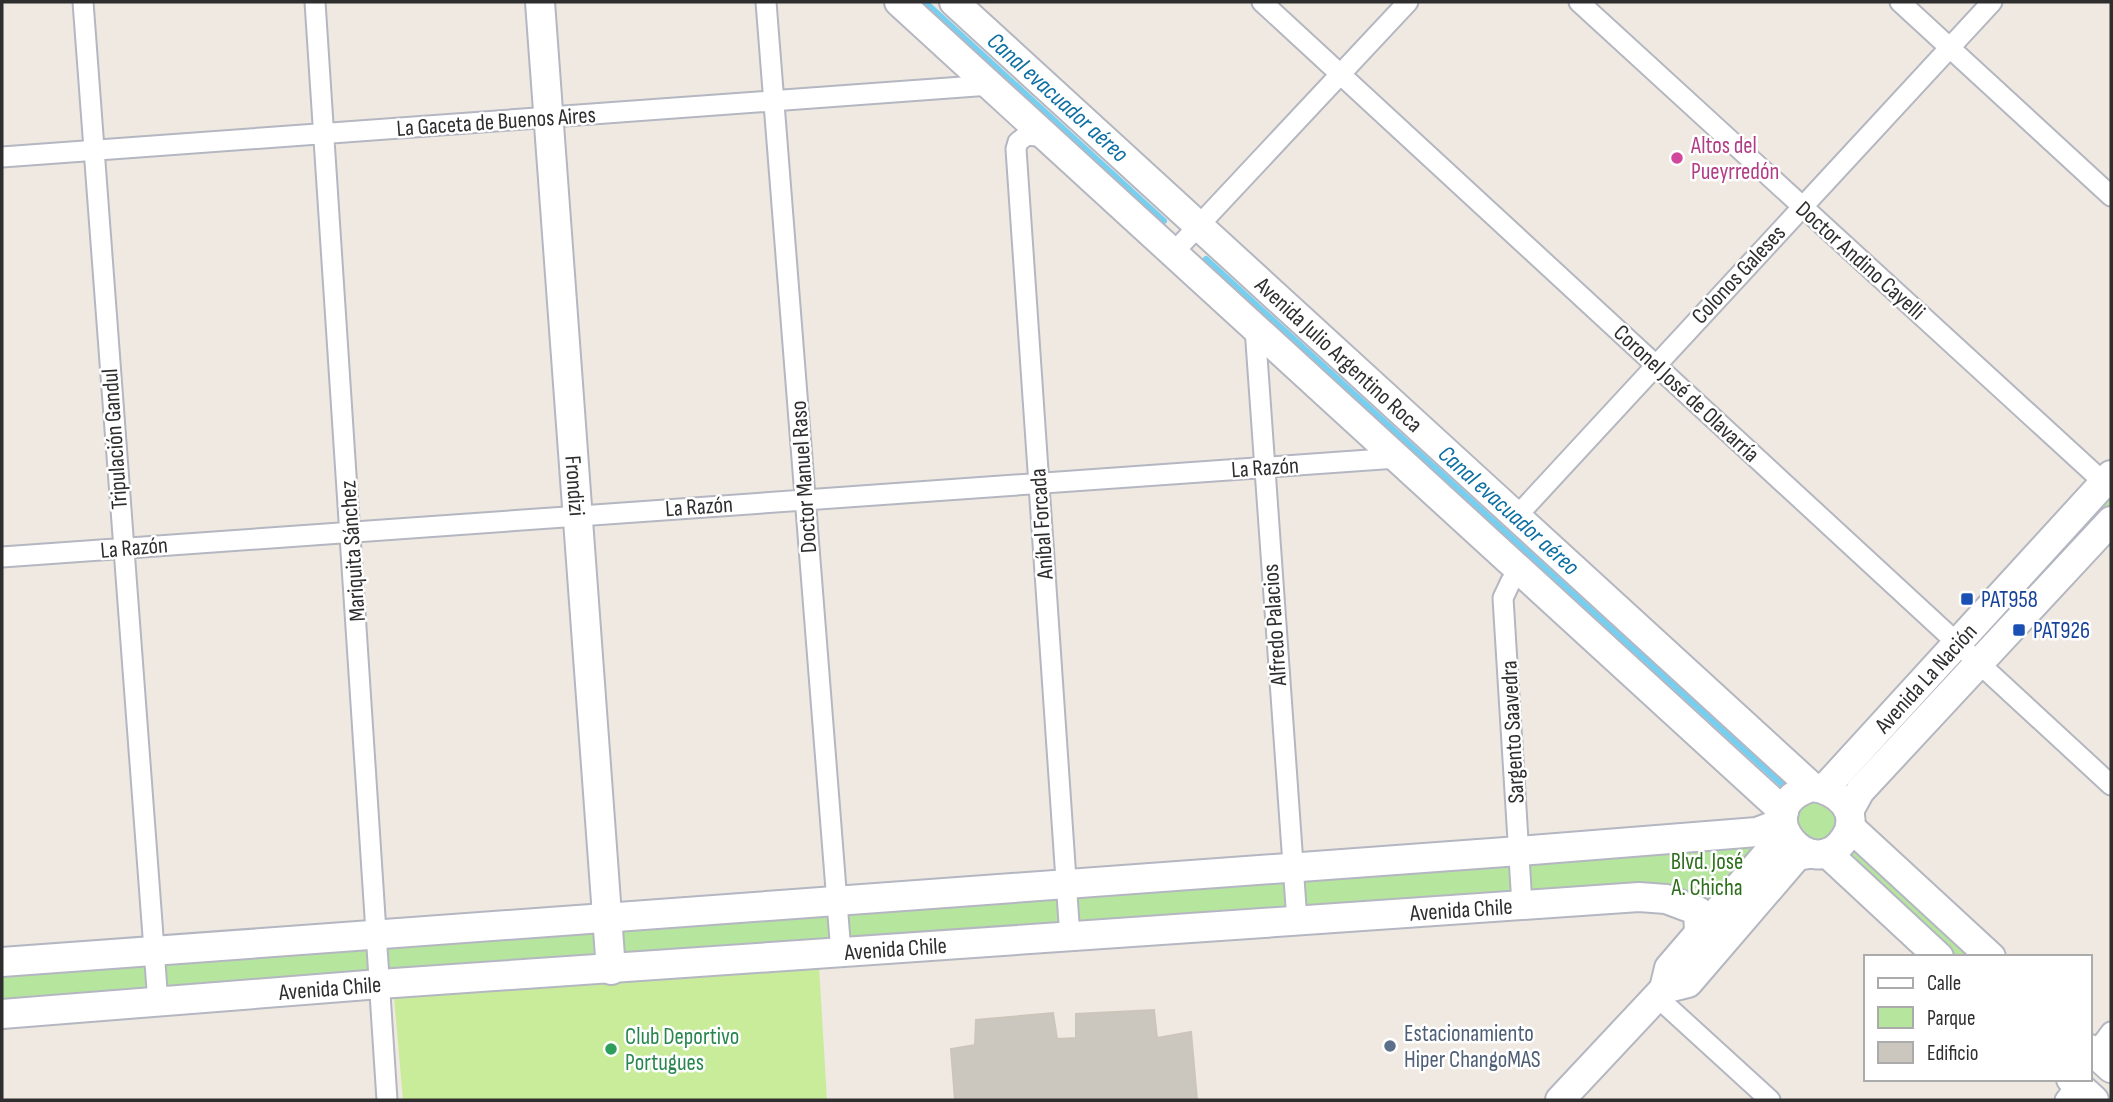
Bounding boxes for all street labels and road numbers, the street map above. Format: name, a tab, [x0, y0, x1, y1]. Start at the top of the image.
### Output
street label: La Gaceta de Buenos Aires	[395, 101, 597, 143]
street label: Doctor Andino Cayelli	[1790, 195, 1931, 326]
street label: Colonos Galeses	[1686, 219, 1792, 330]
street label: Avenida Julio Argentino Roca	[1248, 271, 1428, 439]
street label: Coronel José de Olavarría	[1608, 319, 1765, 469]
street label: Tripulación Gandul	[96, 368, 134, 510]
street label: Doctor Manuel Raso	[785, 400, 823, 554]
street label: La Razón	[1230, 452, 1300, 484]
street label: Frondizi	[558, 454, 591, 517]
street label: Aníbal Forcada	[1024, 468, 1060, 581]
street label: Mariquita Sánchez	[334, 479, 372, 622]
street label: La Razón	[664, 491, 734, 523]
street label: La Razón	[99, 531, 169, 565]
street label: Alfredo Palacios	[1257, 563, 1293, 688]
street label: Avenida La Nación	[1869, 618, 1983, 740]
street label: Sargento Saavedra	[1495, 660, 1531, 804]
street label: Avenida Chile	[1408, 893, 1513, 928]
street label: Avenida Chile	[842, 932, 948, 967]
street label: Avenida Chile	[277, 971, 382, 1007]

